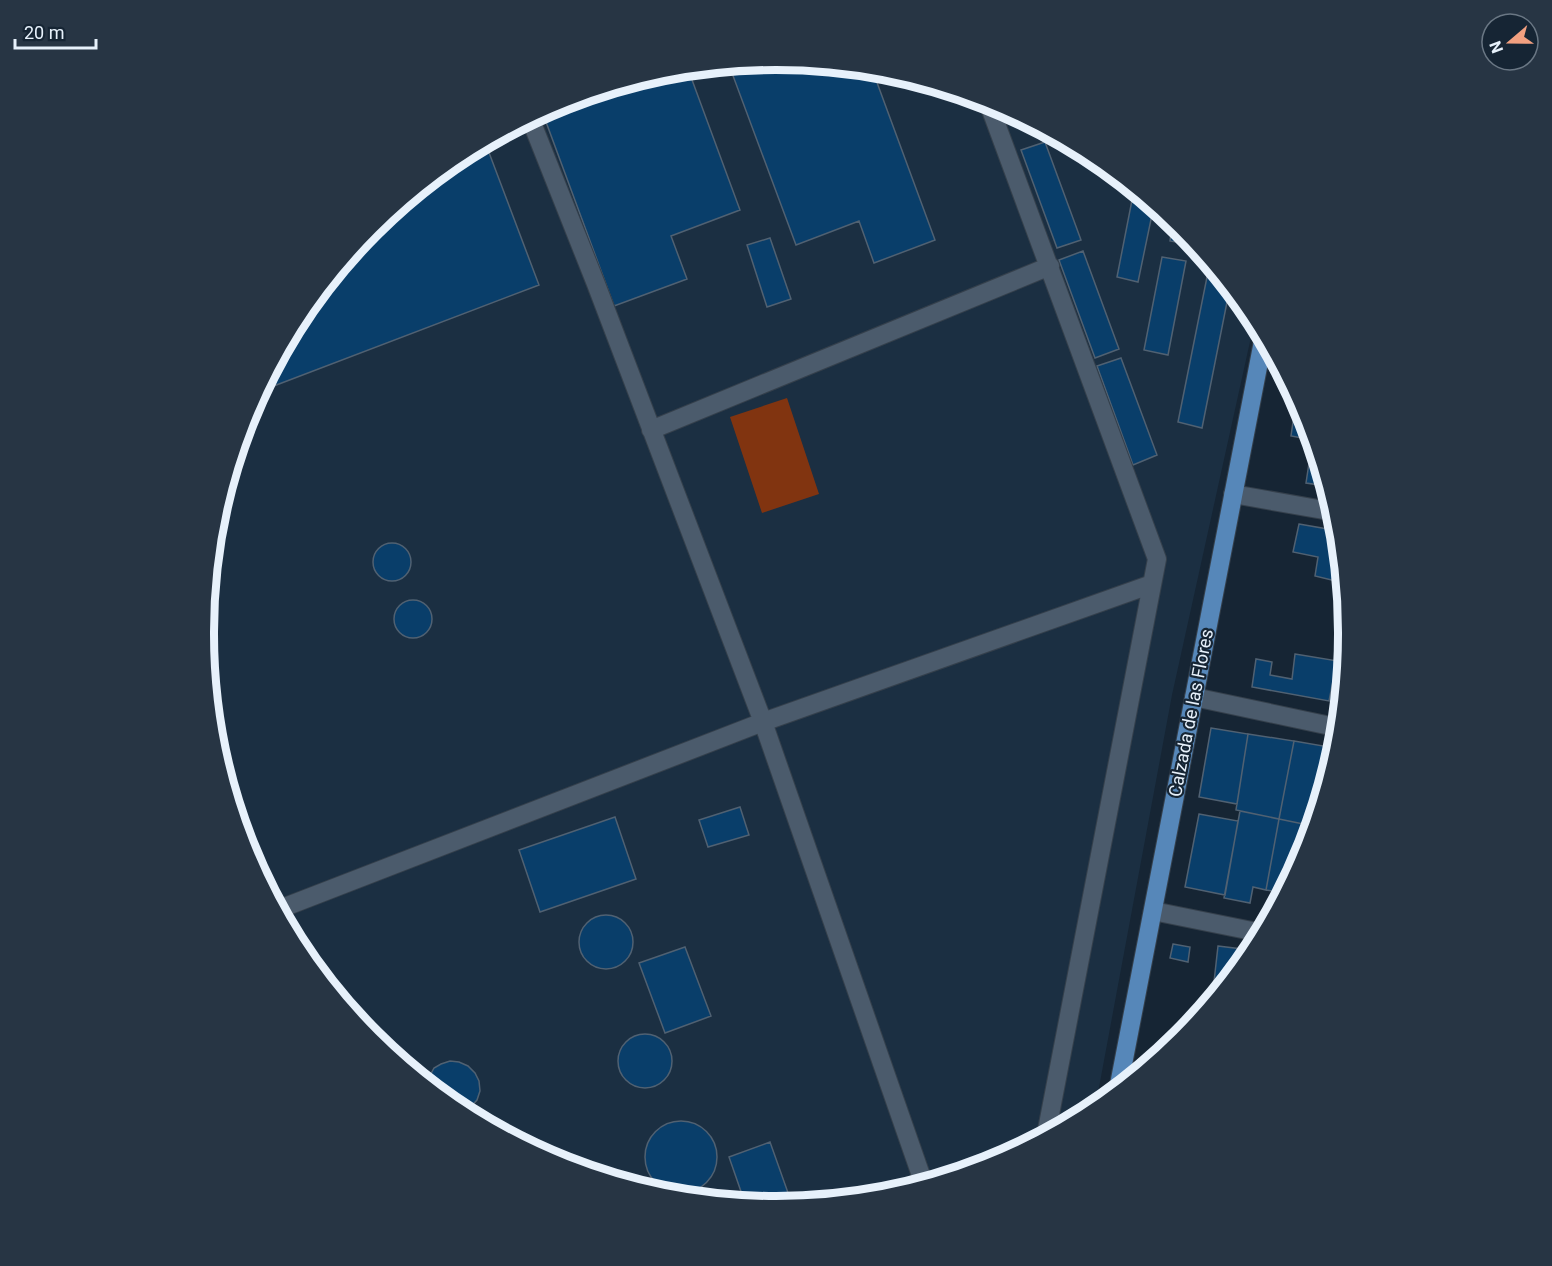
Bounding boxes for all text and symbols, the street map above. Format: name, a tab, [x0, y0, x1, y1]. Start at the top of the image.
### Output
scale bar	[15, 12, 96, 50]
north arrow	[1480, 12, 1540, 72]
text: 20 m	[24, 22, 64, 43]
text: N	[1486, 38, 1507, 56]
street label: Calzada de las Flores	[1164, 627, 1217, 799]

